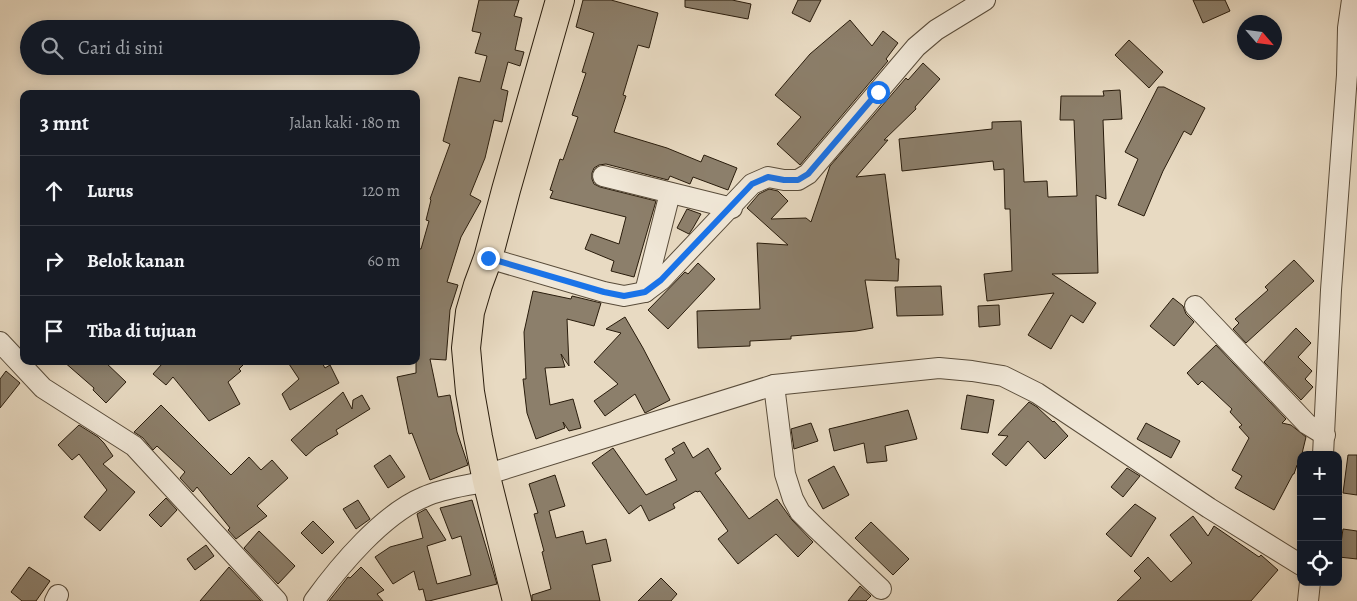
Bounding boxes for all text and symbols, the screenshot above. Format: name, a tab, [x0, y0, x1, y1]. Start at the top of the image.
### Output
north arrow	[1237, 15, 1282, 60]
search box	[20, 20, 420, 75]
icon: search	[38, 34, 66, 62]
text: Cari di sini	[78, 35, 163, 61]
route start	[867, 81, 890, 104]
text: 3 mnt	[40, 109, 89, 137]
text: Jalan kaki · 180 m	[289, 112, 400, 134]
icon: ahead	[40, 177, 68, 205]
text: Lurus	[87, 178, 133, 204]
text: 120 m	[362, 180, 400, 202]
icon: right	[40, 247, 68, 275]
route end	[477, 247, 500, 270]
text: Belok kanan	[87, 248, 185, 274]
text: 60 m	[368, 250, 400, 272]
icon: arrive	[40, 317, 68, 345]
text: Tiba di tujuan	[87, 318, 196, 344]
map controls	[1297, 451, 1342, 586]
button: +	[1297, 451, 1342, 496]
button: −	[1297, 496, 1342, 541]
button: locate	[1297, 541, 1342, 586]

